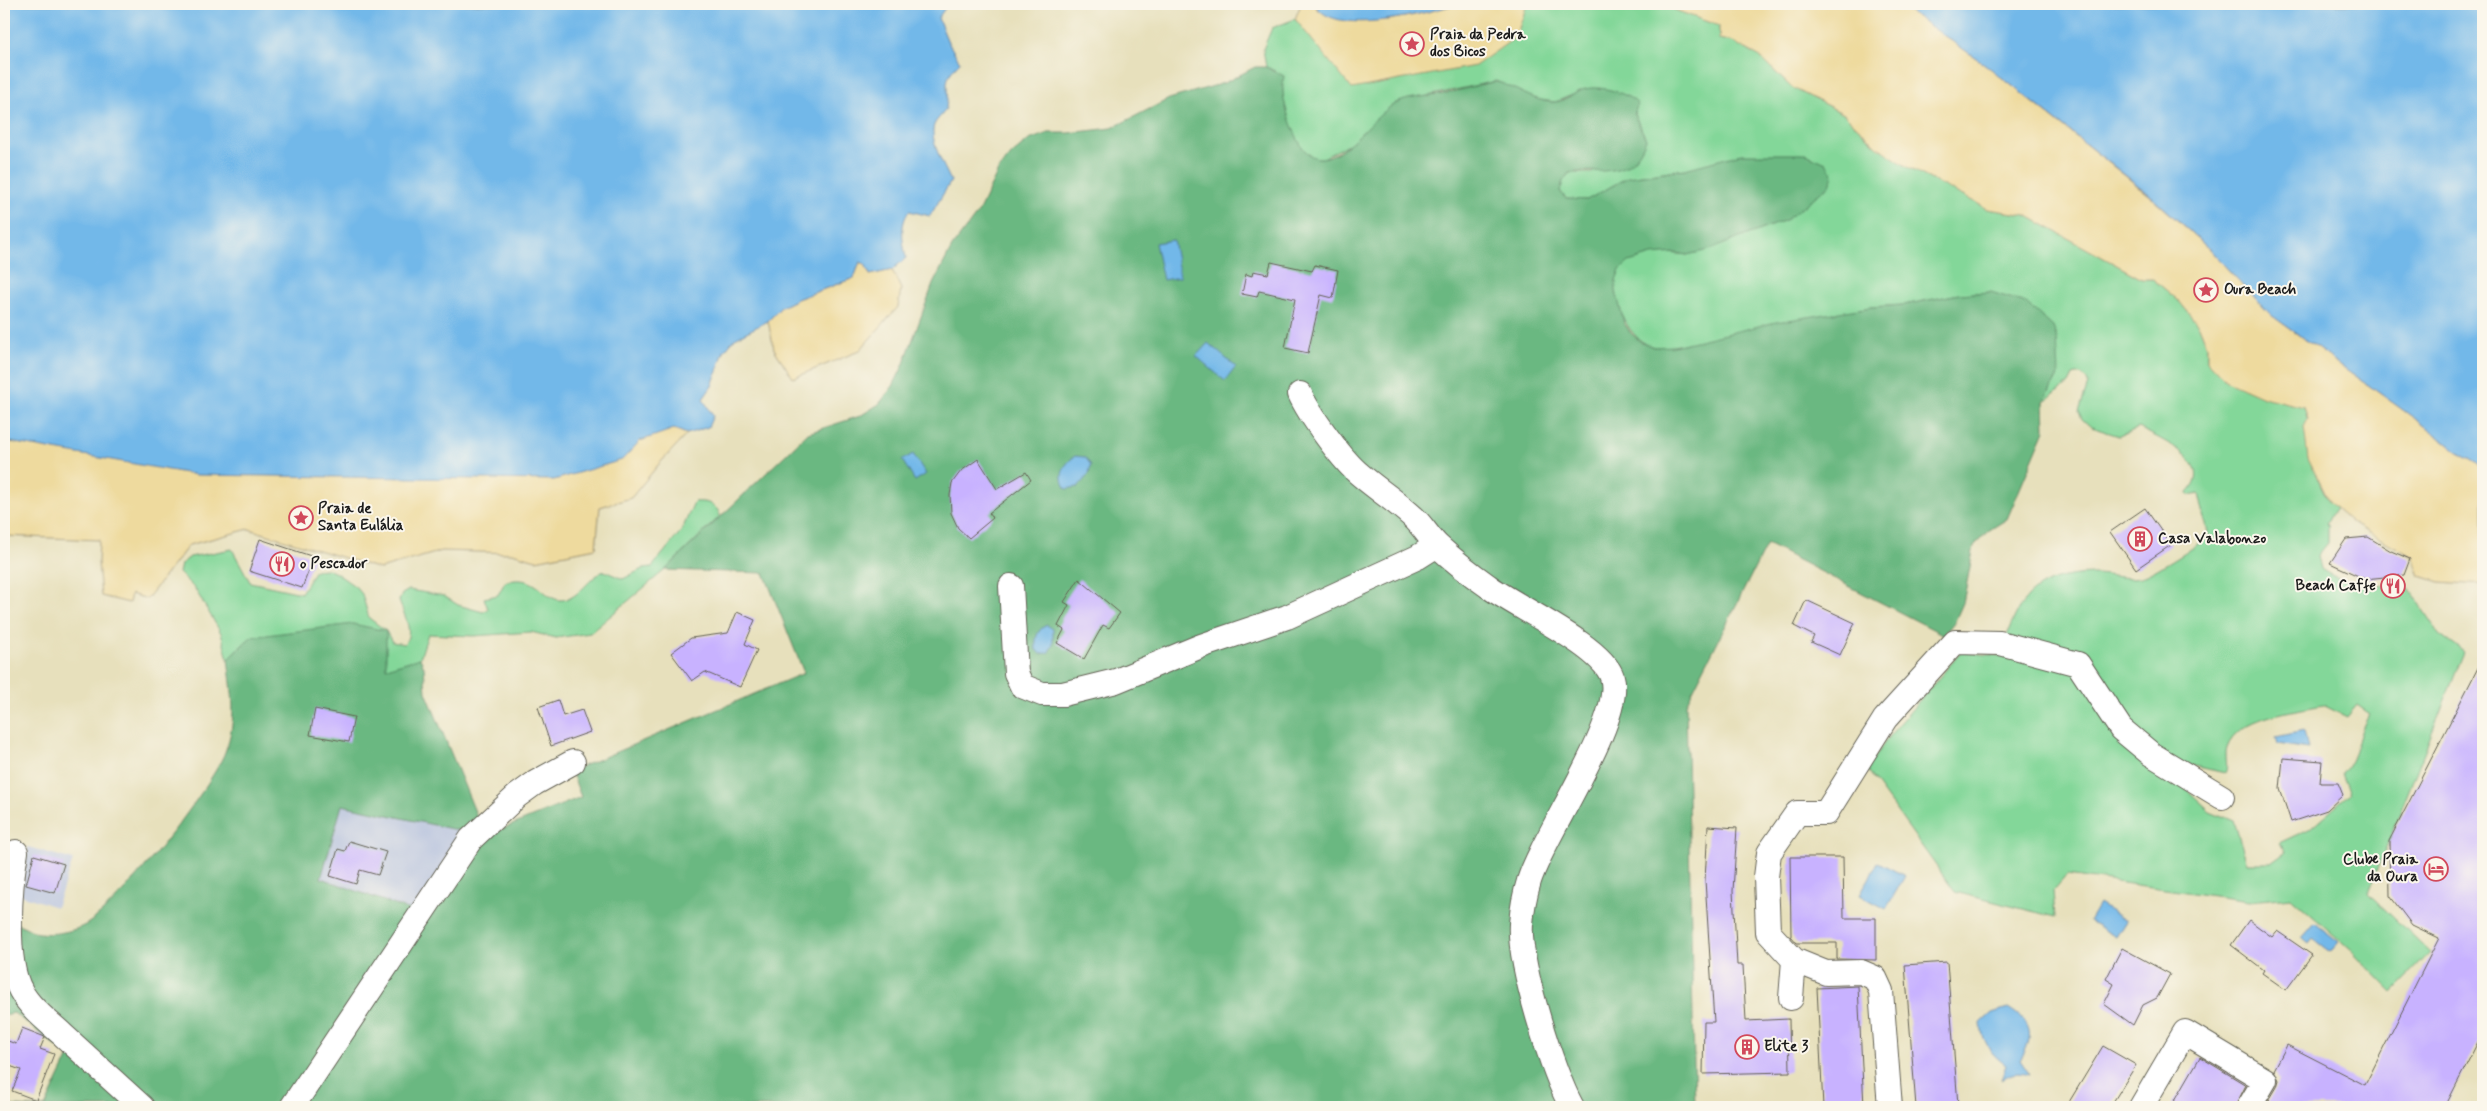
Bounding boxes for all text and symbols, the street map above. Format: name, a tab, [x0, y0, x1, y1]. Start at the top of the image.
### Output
place label: Praia da Pedra dos Bicos	[1430, 25, 1527, 62]
place icon: Praia da Pedra dos Bicos	[1399, 31, 1425, 57]
place icon: Oura Beach	[2193, 277, 2219, 303]
place label: Oura Beach	[2224, 280, 2297, 300]
place label: Praia de Santa Eulália	[318, 499, 404, 536]
place icon: Praia de Santa Eulália	[288, 505, 314, 531]
building icon: Casa Valabonzo	[2127, 526, 2153, 552]
place label: Casa Valabonzo	[2158, 529, 2266, 549]
restaurant icon: o Pescador	[269, 551, 295, 577]
place label: o Pescador	[300, 554, 368, 574]
restaurant icon: Beach Caffe	[2380, 573, 2406, 599]
place label: Beach Caffe	[2295, 576, 2376, 596]
place label: Clube Praia da Oura	[2343, 850, 2419, 887]
hotel icon: Clube Praia da Oura	[2423, 856, 2449, 882]
building icon: Elite 3	[1734, 1034, 1760, 1060]
place label: Elite 3	[1764, 1037, 1808, 1057]

